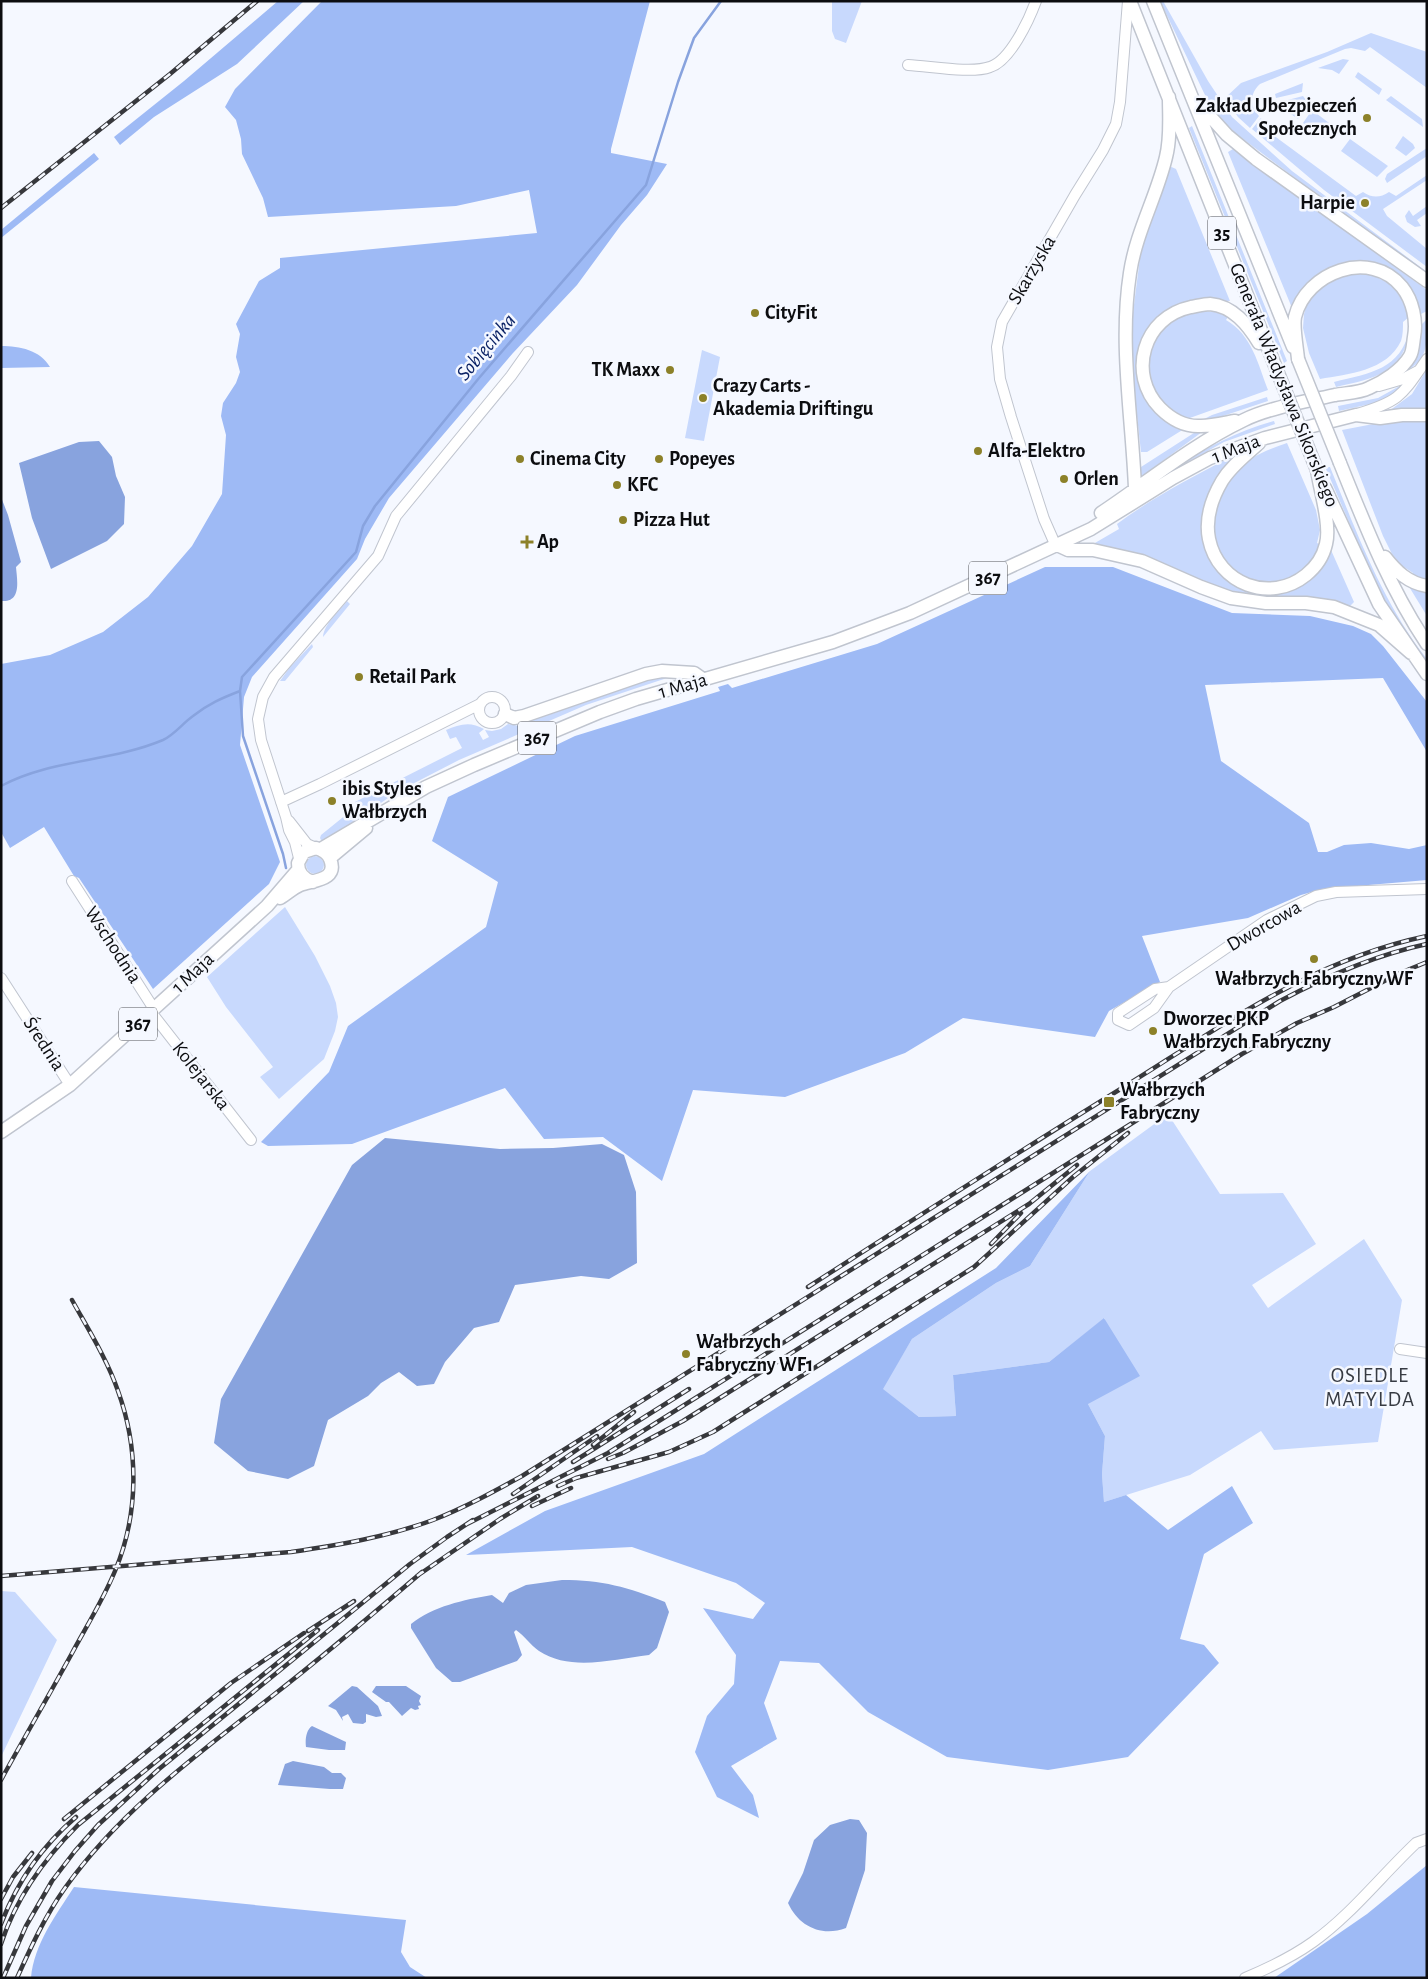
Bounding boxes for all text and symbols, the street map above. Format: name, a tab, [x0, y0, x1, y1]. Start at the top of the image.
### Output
place label: Zakład Ubezpieczeń Społecznych	[1195, 96, 1357, 139]
marker: Zakład Ubezpieczeń Społecznych	[1361, 112, 1373, 124]
place label: Harpie	[1300, 193, 1355, 213]
marker: Harpie	[1359, 197, 1371, 209]
road number: 35	[1208, 217, 1236, 250]
street label: Skarżyska	[1004, 232, 1060, 308]
street label: Generała Władysława Sikorskiego	[1226, 260, 1342, 510]
place label: CityFit	[765, 303, 818, 323]
marker: CityFit	[749, 307, 761, 319]
water label: Sobięcinka	[452, 310, 520, 384]
place label: TK Maxx	[592, 360, 661, 380]
marker: TK Maxx	[664, 364, 676, 376]
place label: Crazy Carts - Akademia Driftingu	[713, 376, 874, 419]
marker: Crazy Carts - Akademia Driftingu	[697, 392, 709, 404]
street label: 1 Maja	[1209, 431, 1263, 467]
place label: Alfa-Elektro	[988, 441, 1086, 461]
marker: Alfa-Elektro	[972, 445, 984, 457]
place label: Cinema City	[530, 449, 626, 469]
place label: Popeyes	[669, 449, 735, 469]
marker: Cinema City	[514, 453, 526, 465]
marker: Popeyes	[653, 453, 665, 465]
place label: Orlen	[1074, 469, 1119, 489]
marker: Orlen	[1058, 473, 1070, 485]
place label: KFC	[627, 475, 659, 495]
marker: KFC	[611, 479, 623, 491]
place label: Pizza Hut	[633, 510, 710, 530]
marker: Pizza Hut	[617, 514, 629, 526]
place label: Ap	[537, 532, 559, 552]
marker: Ap	[521, 536, 533, 548]
road number: 367	[969, 562, 1007, 594]
place label: Retail Park	[369, 667, 456, 687]
street label: 1 Maja	[656, 670, 710, 702]
marker: Retail Park	[353, 671, 365, 683]
road number: 367	[518, 721, 556, 754]
place label: ibis Styles Wałbrzych	[342, 779, 427, 822]
marker: ibis Styles Wałbrzych	[326, 795, 338, 807]
street label: Dworcowa	[1224, 897, 1304, 955]
street label: Wschodnia	[81, 903, 145, 987]
street label: 1 Maja	[168, 949, 218, 997]
marker: Wałbrzych Fabryczny WF	[1308, 953, 1320, 965]
place label: Wałbrzych Fabryczny WF	[1215, 969, 1414, 989]
road number: 367	[119, 1008, 157, 1040]
place label: Dworzec PKP Wałbrzych Fabryczny	[1163, 1009, 1331, 1052]
street label: Średnia	[19, 1013, 69, 1074]
marker: Dworzec PKP Wałbrzych Fabryczny	[1147, 1025, 1159, 1037]
street label: Kolejarska	[168, 1038, 234, 1114]
place label: Wałbrzych Fabryczny	[1120, 1080, 1205, 1123]
marker: Wałbrzych Fabryczny	[1102, 1095, 1116, 1109]
place label: Wałbrzych Fabryczny WF1	[696, 1332, 813, 1375]
marker: Wałbrzych Fabryczny WF1	[680, 1348, 692, 1360]
district label: OSIEDLE MATYLDA	[1325, 1365, 1415, 1410]

